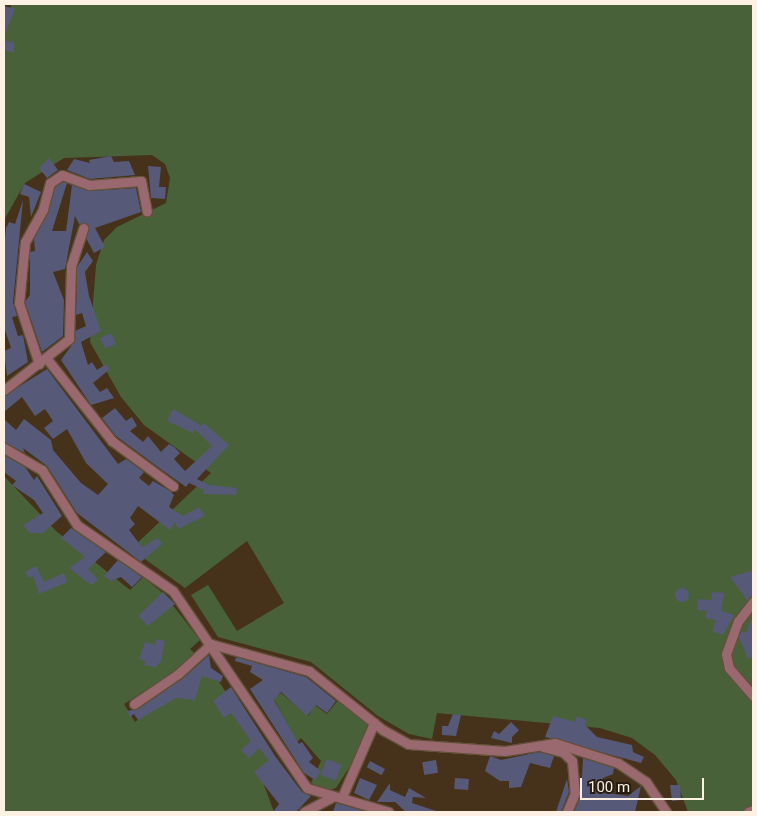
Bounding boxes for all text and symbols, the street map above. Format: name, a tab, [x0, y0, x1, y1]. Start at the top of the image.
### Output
scale bar	[582, 768, 706, 800]
text: 100 m	[588, 778, 630, 796]

